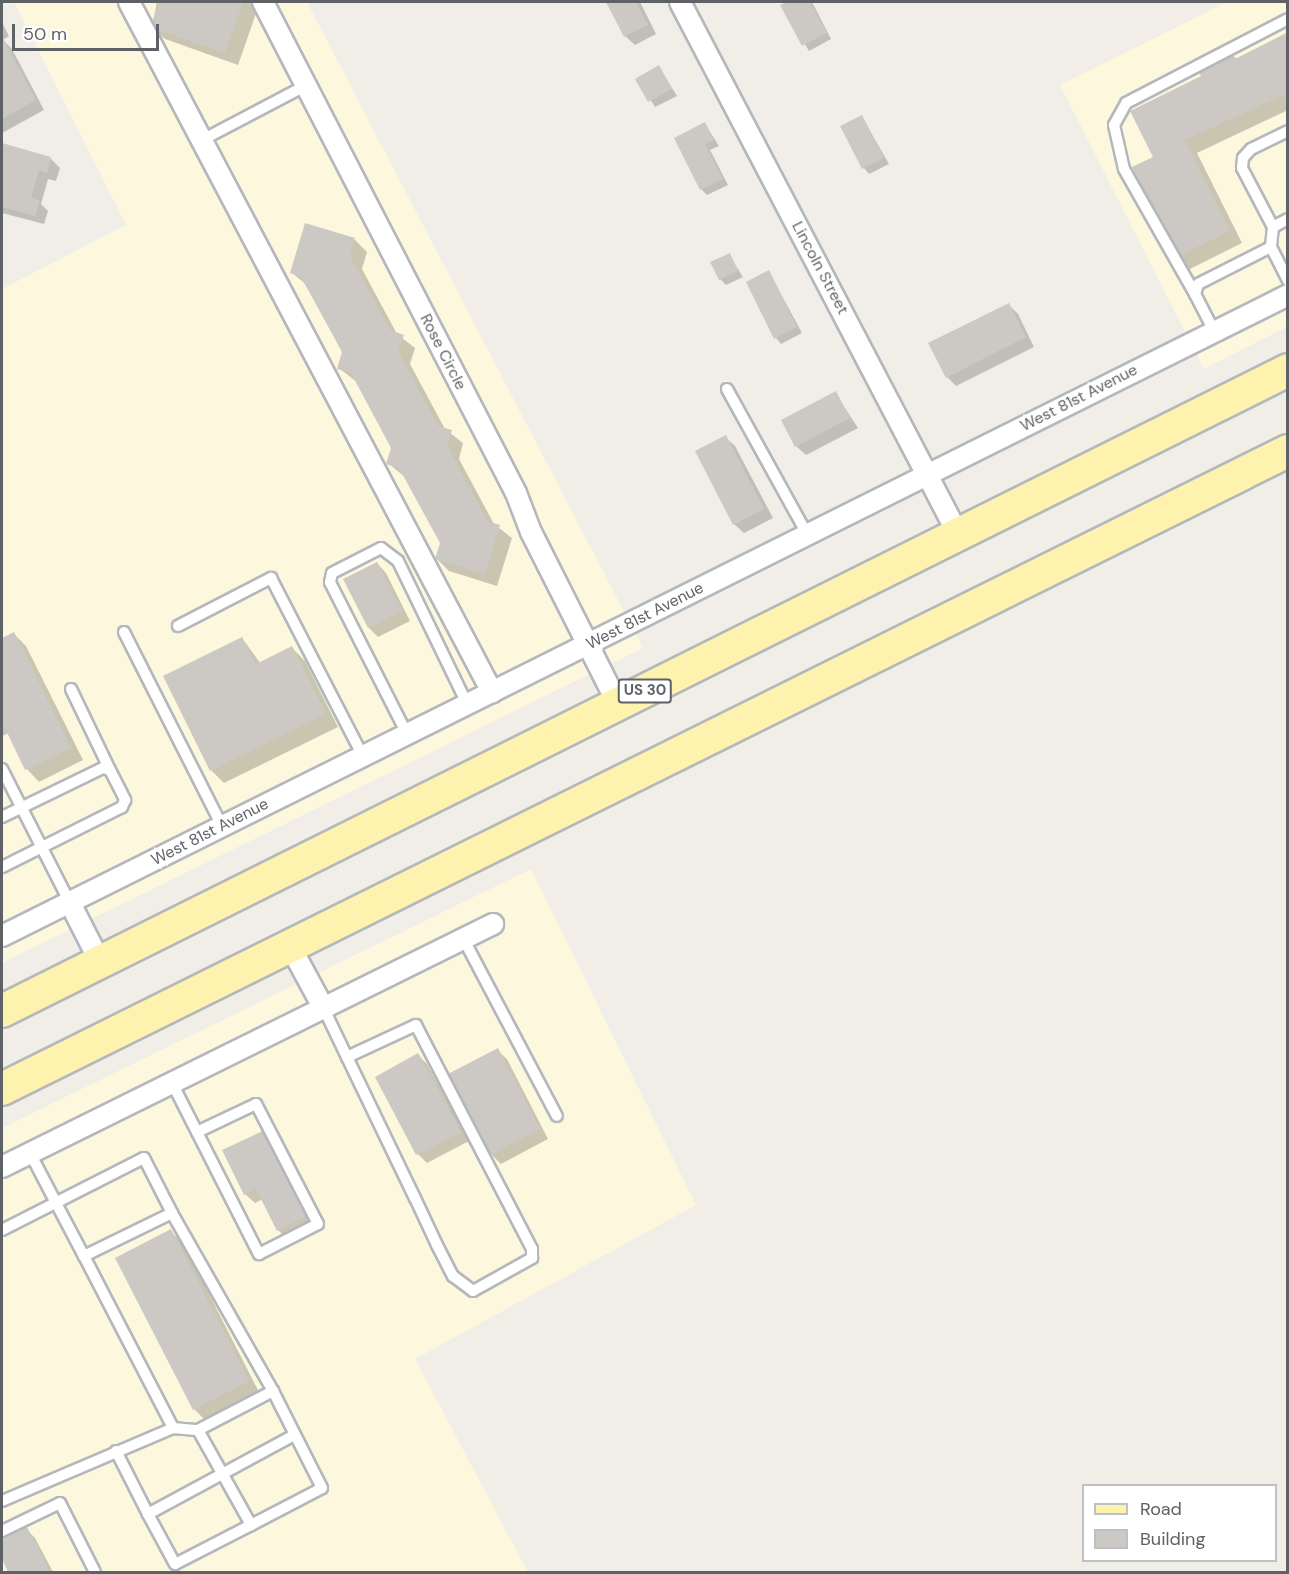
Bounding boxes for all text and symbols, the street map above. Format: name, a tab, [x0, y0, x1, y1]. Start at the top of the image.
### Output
scale bar	[15, 12, 162, 50]
text: 50 m	[23, 22, 67, 46]
street label: Lincoln Street	[787, 218, 853, 318]
street label: Rose Circle	[416, 311, 470, 393]
street label: West 81st Avenue	[1017, 360, 1141, 436]
street label: West 81st Avenue	[583, 578, 707, 654]
road number: US 30	[616, 679, 674, 703]
street label: West 81st Avenue	[148, 794, 272, 870]
legend	[1082, 1484, 1277, 1562]
text: Road	[1140, 1497, 1182, 1521]
text: Building	[1140, 1527, 1205, 1551]

